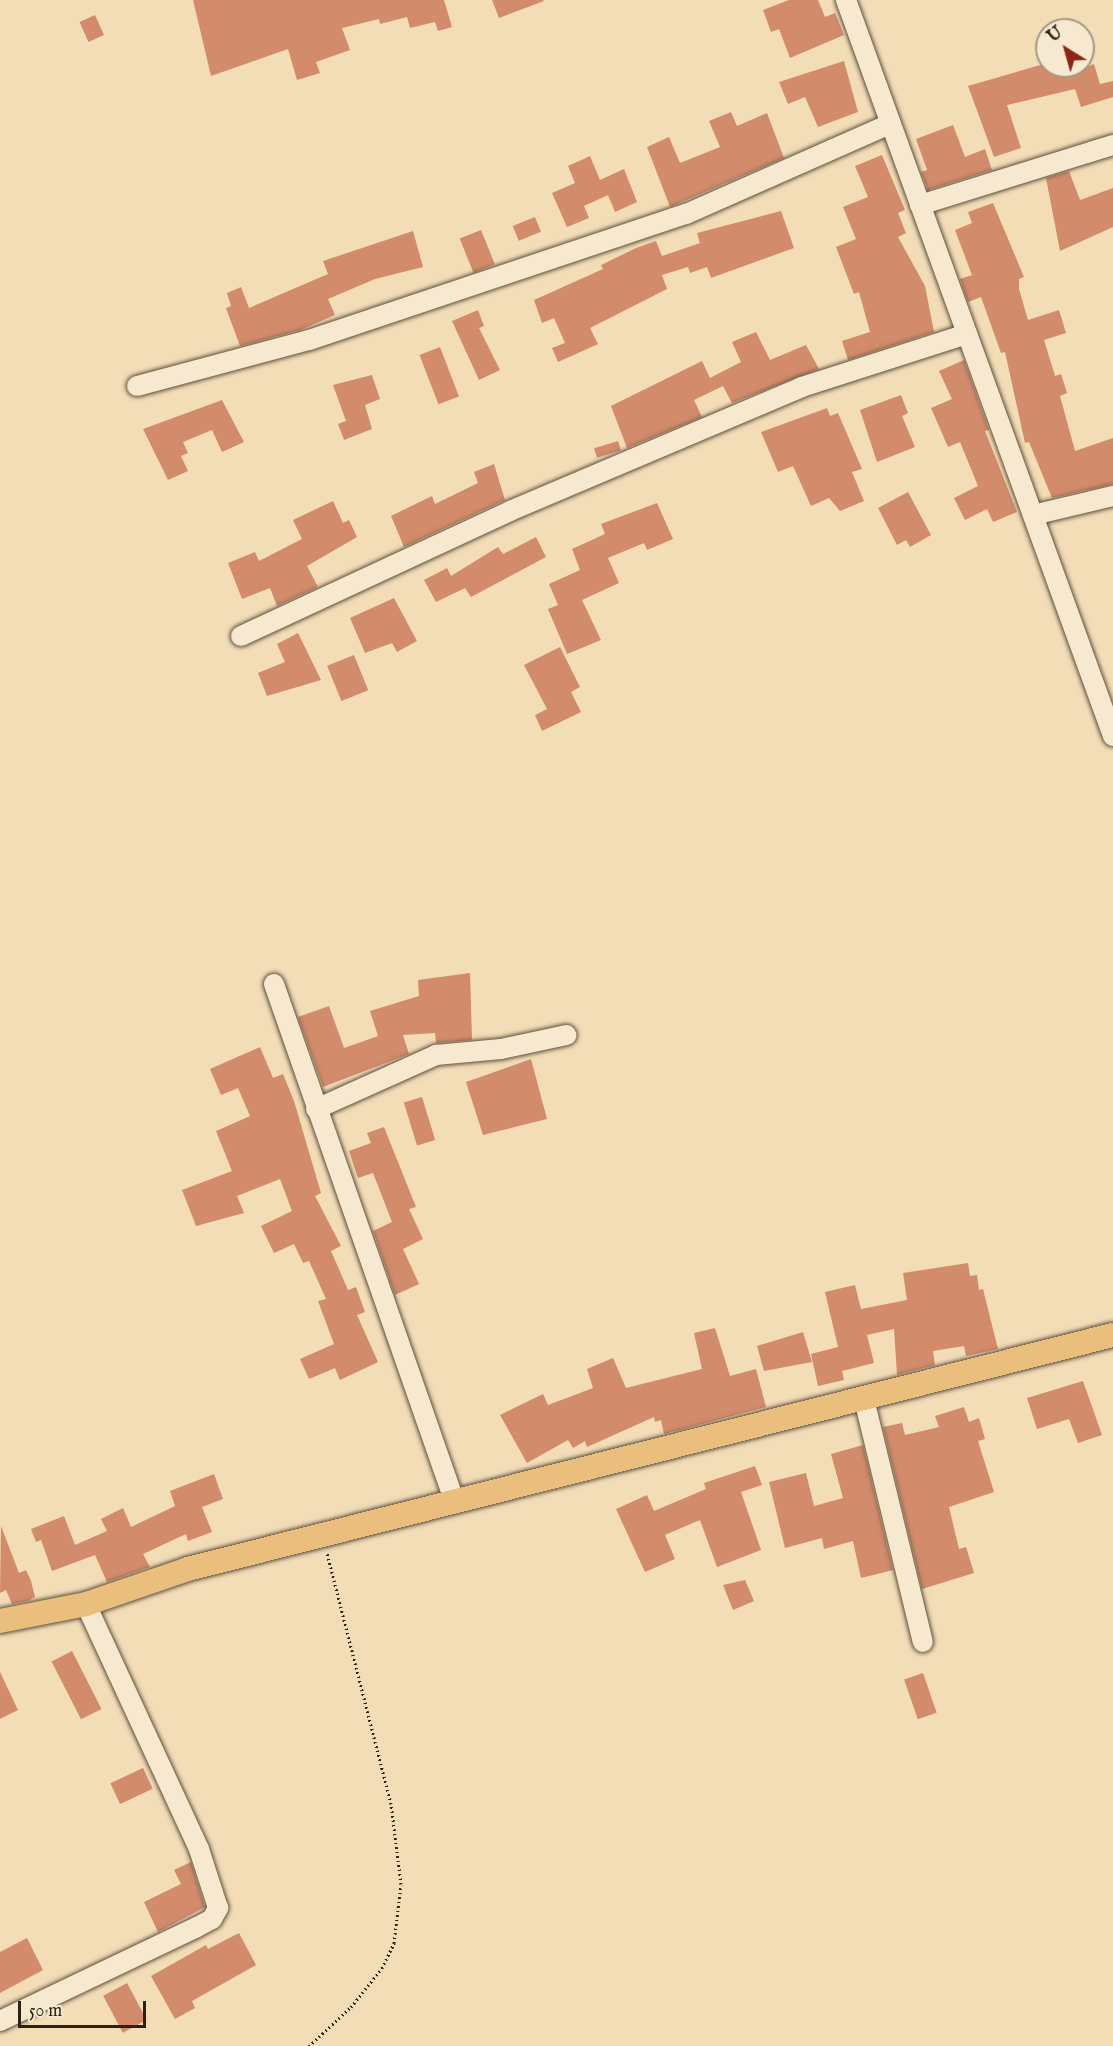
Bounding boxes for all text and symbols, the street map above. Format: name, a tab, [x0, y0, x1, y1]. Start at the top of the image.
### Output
north arrow	[1035, 18, 1095, 78]
text: U	[1044, 23, 1067, 47]
scale bar	[21, 1989, 148, 2027]
text: 50 m	[29, 2000, 62, 2023]

